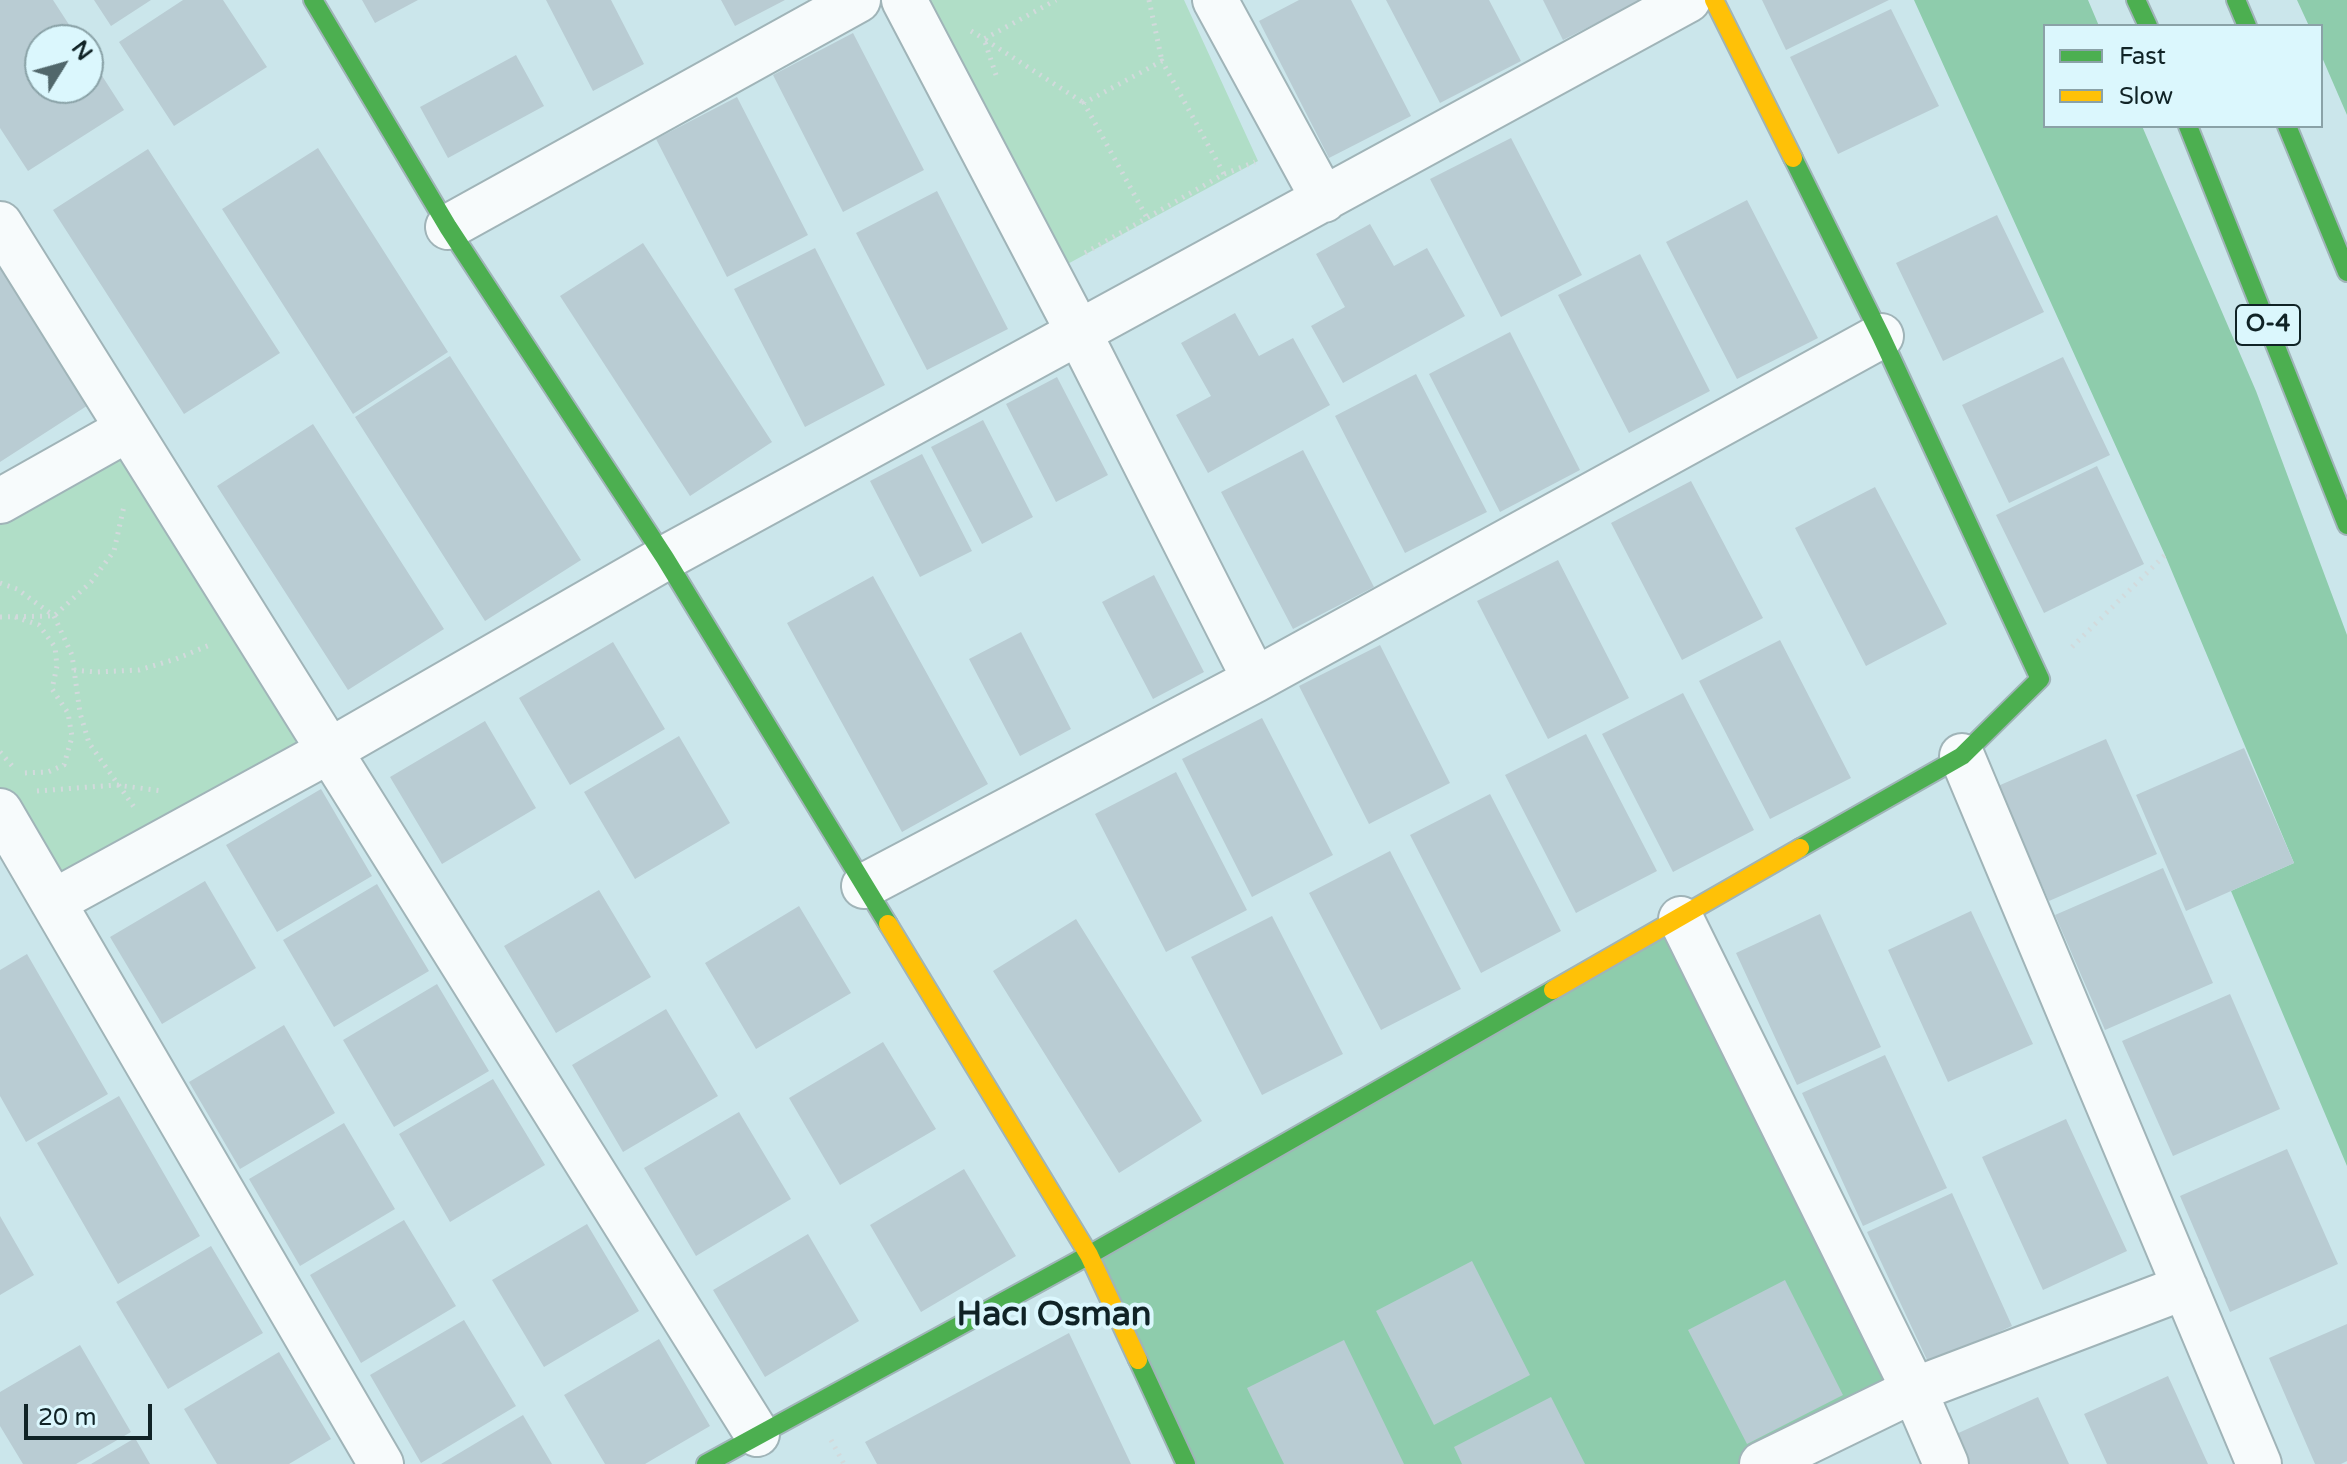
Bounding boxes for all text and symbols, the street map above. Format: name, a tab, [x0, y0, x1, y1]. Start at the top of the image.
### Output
north arrow	[24, 24, 104, 104]
legend	[2043, 24, 2323, 128]
text: N	[66, 36, 97, 66]
text: Fast	[2119, 42, 2166, 71]
text: Slow	[2119, 82, 2173, 111]
road number: O-4	[2236, 305, 2300, 345]
district label: Hacı Osman	[957, 1296, 1151, 1336]
scale bar	[28, 1388, 156, 1438]
text: 20 m	[38, 1403, 96, 1432]

